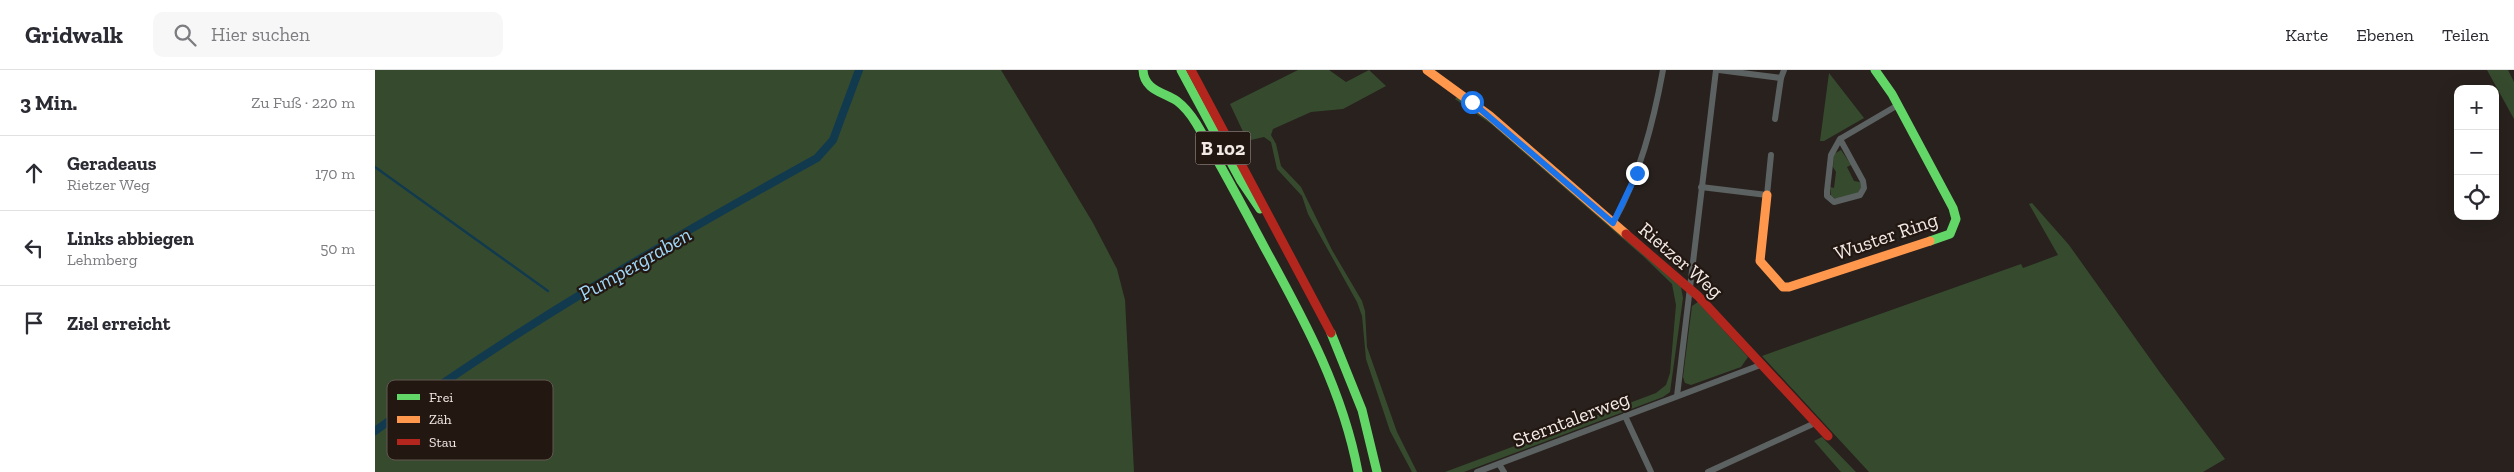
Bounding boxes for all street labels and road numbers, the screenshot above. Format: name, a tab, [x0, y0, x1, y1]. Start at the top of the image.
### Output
road number: B 102	[1195, 132, 1251, 164]
street label: Wuster Ring	[1831, 207, 1941, 265]
street label: Rietzer Weg	[1634, 217, 1728, 303]
street label: Sterntalerweg	[1509, 386, 1633, 452]

